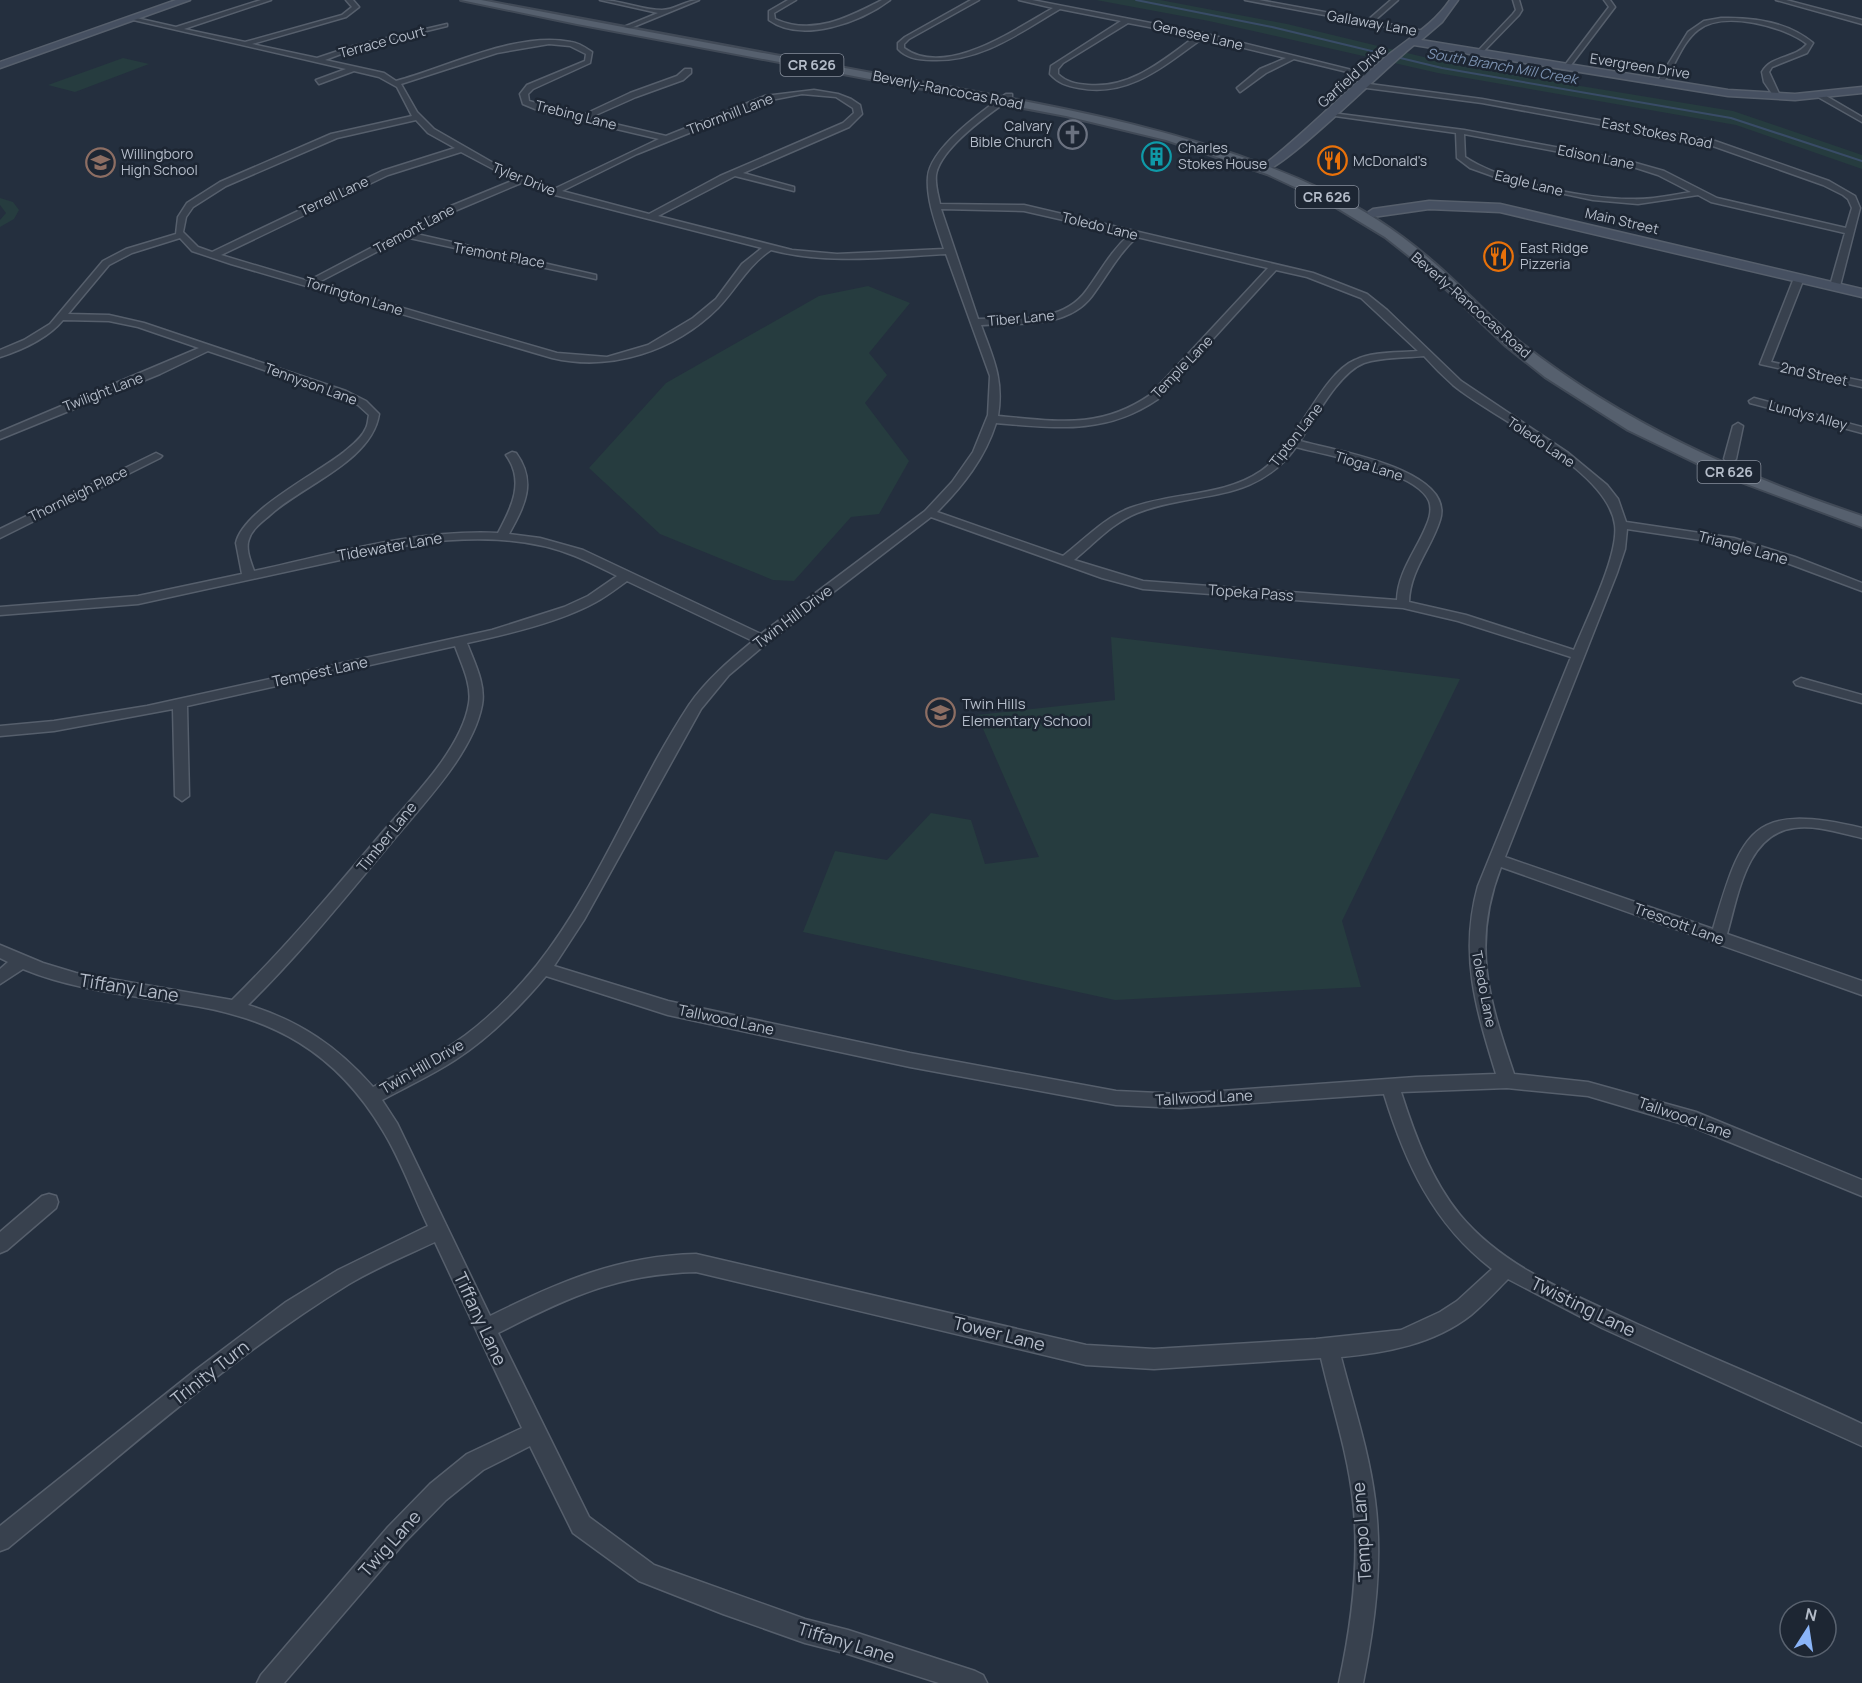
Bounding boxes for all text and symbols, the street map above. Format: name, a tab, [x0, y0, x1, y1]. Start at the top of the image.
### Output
street label: Gallaway Lane	[1326, 5, 1419, 40]
street label: Genesee Lane	[1151, 15, 1245, 54]
street label: Terrace Court	[337, 21, 428, 62]
street label: Garfield Drive	[1313, 40, 1390, 112]
water label: South Branch Mill Creek	[1425, 43, 1581, 88]
street label: Evergreen Drive	[1589, 48, 1691, 83]
road number: CR 626	[780, 54, 844, 76]
street label: Beverly-Rancocas Road	[871, 66, 1025, 113]
street label: Thornhill Lane	[684, 88, 776, 139]
street label: Trebing Lane	[534, 95, 619, 134]
street label: East Stokes Road	[1600, 112, 1714, 153]
place label: Calvary Bible Church	[970, 116, 1053, 151]
church icon: Calvary Bible Church	[1057, 118, 1089, 150]
place label: Charles Stokes House	[1178, 138, 1267, 173]
building icon: Charles Stokes House	[1141, 140, 1173, 172]
street label: Edison Lane	[1556, 140, 1636, 173]
place label: Willingboro High School	[121, 144, 198, 179]
restaurant icon: McDonald's	[1316, 145, 1348, 177]
school or university icon: Willingboro High School	[84, 146, 116, 178]
place label: McDonald's	[1353, 151, 1427, 170]
street label: Tyler Drive	[490, 157, 559, 200]
street label: Eagle Lane	[1493, 165, 1565, 200]
street label: Terrell Lane	[296, 171, 371, 220]
road number: CR 626	[1296, 186, 1358, 208]
street label: Tremont Lane	[370, 199, 457, 258]
street label: Main Street	[1583, 203, 1661, 238]
street label: Toledo Lane	[1060, 207, 1140, 244]
street label: Tremont Place	[452, 237, 546, 272]
place label: East Ridge Pizzeria	[1520, 238, 1588, 273]
restaurant icon: East Ridge Pizzeria	[1483, 240, 1515, 272]
street label: Beverly-Rancocas Road	[1408, 247, 1535, 362]
street label: Torrington Lane	[303, 272, 406, 319]
street label: Tiber Lane	[987, 305, 1055, 330]
street label: Temple Lane	[1147, 331, 1217, 402]
street label: 2nd Street	[1779, 357, 1850, 390]
street label: Tennyson Lane	[262, 358, 360, 409]
street label: Twilight Lane	[60, 368, 146, 416]
street label: Lundys Alley	[1767, 395, 1850, 434]
street label: Tipton Lane	[1265, 399, 1326, 470]
street label: Toledo Lane	[1504, 412, 1579, 471]
street label: Tioga Lane	[1333, 446, 1405, 485]
street label: Thornleigh Place	[25, 461, 130, 526]
road number: CR 626	[1698, 461, 1760, 483]
street label: Triangle Lane	[1696, 525, 1791, 570]
street label: Tidewater Lane	[336, 527, 444, 566]
street label: Topeka Pass	[1207, 579, 1295, 606]
street label: Twin Hill Drive	[749, 580, 837, 653]
street label: Tempest Lane	[270, 651, 370, 692]
place label: Twin Hills Elementary School	[962, 693, 1091, 731]
school or university icon: Twin Hills Elementary School	[925, 697, 957, 729]
street label: Timber Lane	[352, 797, 422, 876]
street label: Trescott Lane	[1631, 897, 1728, 950]
street label: Toledo Lane	[1468, 949, 1501, 1029]
street label: Tiffany Lane	[78, 967, 181, 1007]
street label: Tallwood Lane	[676, 999, 776, 1040]
street label: Twin Hill Drive	[376, 1034, 468, 1099]
street label: Tallwood Lane	[1155, 1084, 1254, 1111]
street label: Tallwood Lane	[1636, 1092, 1735, 1143]
street label: Tiffany Lane	[449, 1268, 513, 1369]
street label: Twisting Lane	[1527, 1270, 1640, 1342]
street label: Tower Lane	[951, 1310, 1048, 1356]
street label: Trinity Turn	[165, 1334, 253, 1410]
street label: Tempo Lane	[1346, 1481, 1376, 1583]
street label: Twig Lane	[353, 1505, 426, 1582]
north arrow	[1778, 1599, 1838, 1659]
text: N	[1803, 1602, 1819, 1626]
street label: Tiffany Lane	[795, 1616, 898, 1668]

